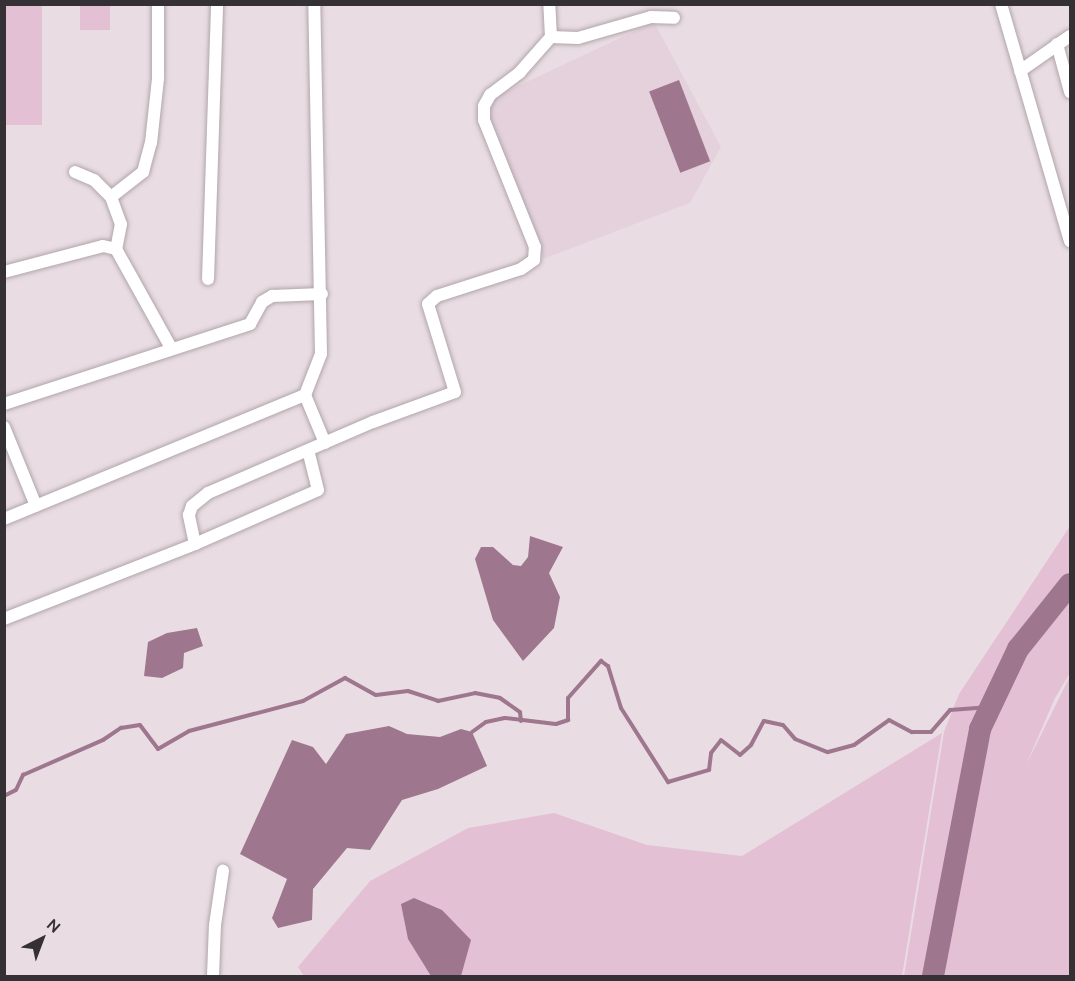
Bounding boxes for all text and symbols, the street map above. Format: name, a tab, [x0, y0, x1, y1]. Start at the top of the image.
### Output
north arrow	[12, 909, 72, 969]
text: N	[44, 915, 65, 936]

